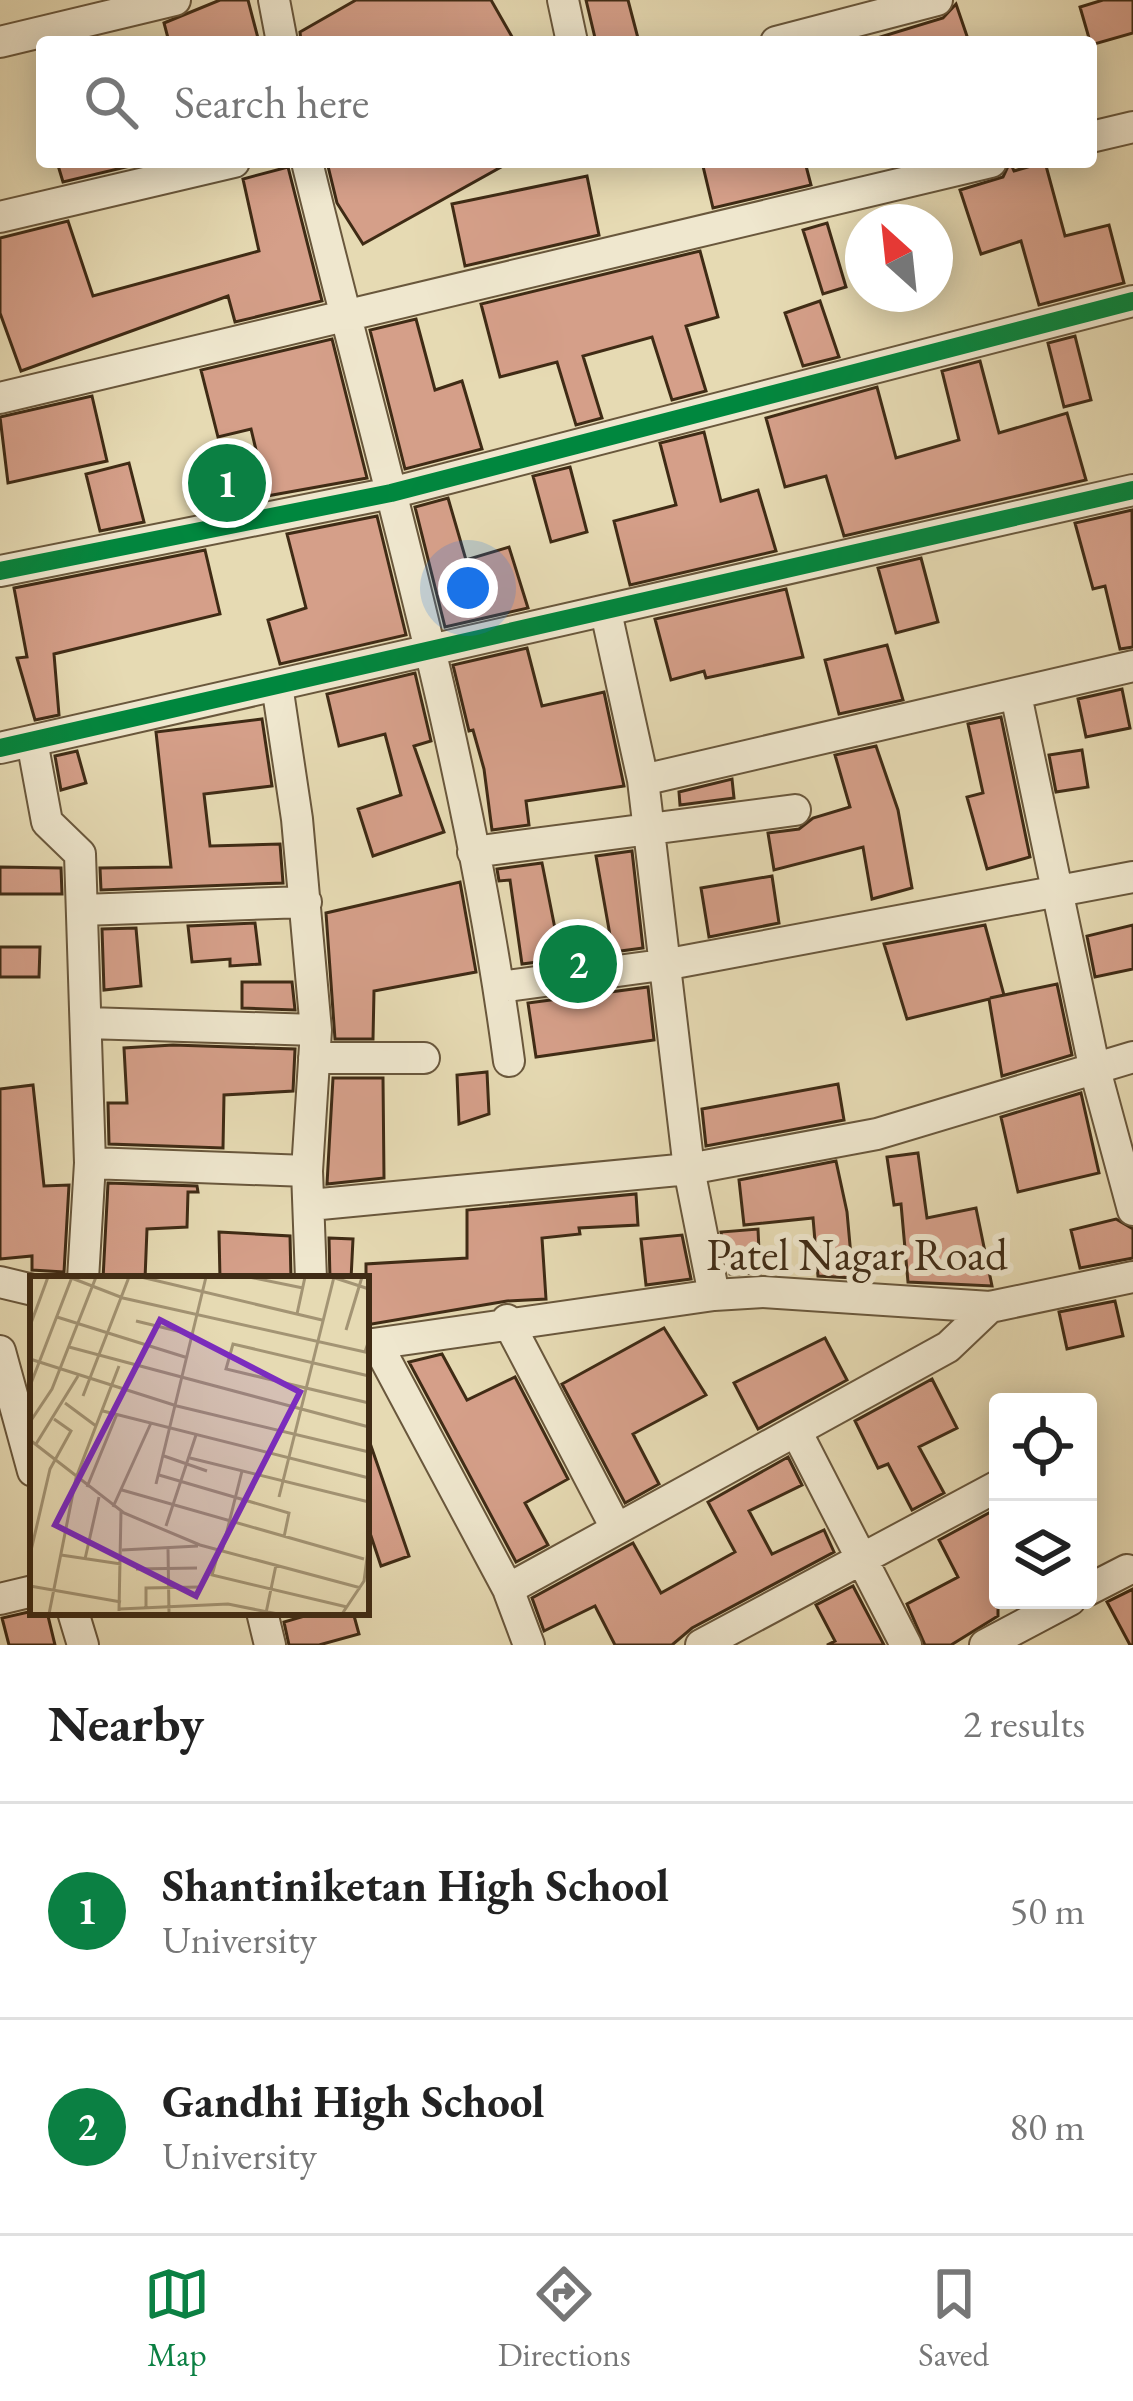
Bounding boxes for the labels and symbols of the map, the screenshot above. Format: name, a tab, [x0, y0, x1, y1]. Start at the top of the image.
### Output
north arrow	[845, 204, 953, 312]
pin: 1	[188, 438, 266, 528]
your location	[438, 558, 498, 618]
pin: 2	[539, 919, 617, 1009]
street label: Patel Nagar Road	[706, 1225, 1008, 1283]
inset map	[30, 1276, 369, 1615]

